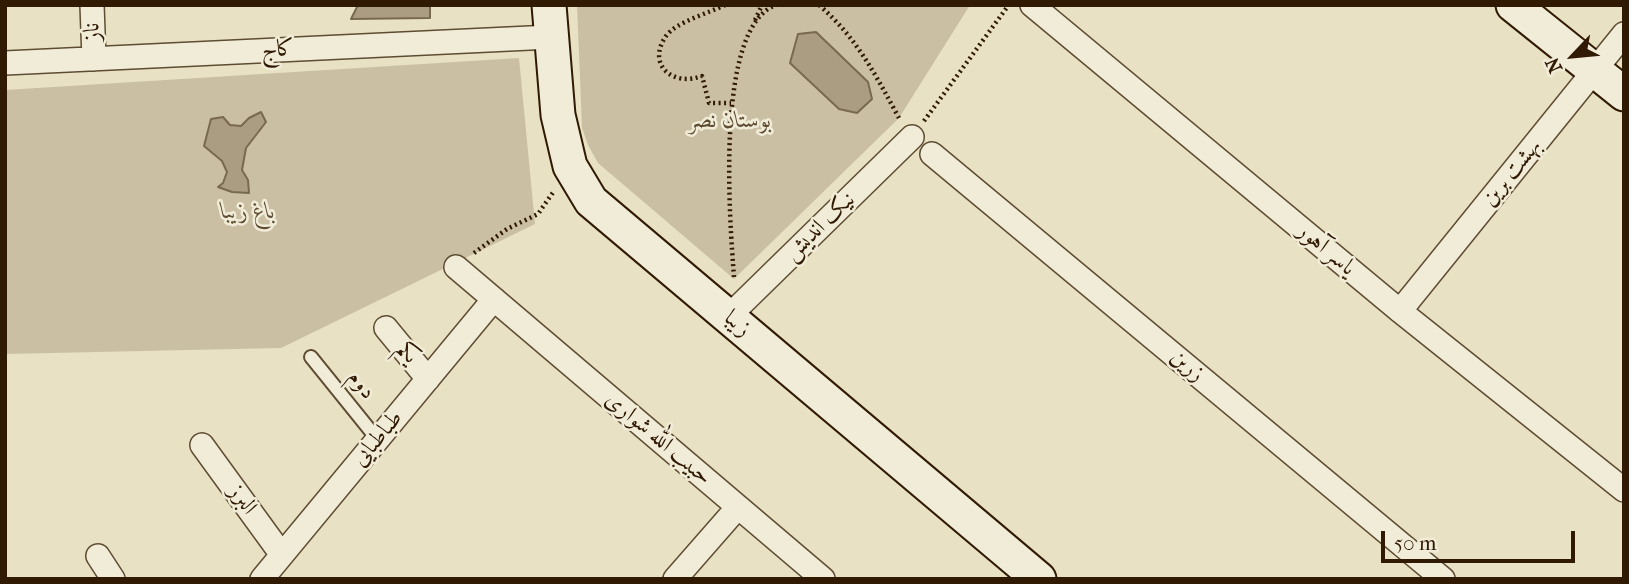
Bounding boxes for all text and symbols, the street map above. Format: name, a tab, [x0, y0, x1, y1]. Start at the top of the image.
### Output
north arrow	[1538, 21, 1608, 91]
street label: ناز	[79, 22, 107, 42]
street label: کاج	[261, 35, 295, 65]
text: N	[1541, 54, 1567, 77]
park label: بوستان نصر	[688, 107, 772, 135]
street label: بهشت برین	[1476, 133, 1548, 213]
street label: نیک اندیش	[779, 186, 861, 268]
park label: باغ زیبا	[221, 198, 275, 226]
street label: یاسر آهور	[1291, 218, 1361, 282]
street label: زیبا	[718, 305, 756, 343]
street label: یکم	[390, 336, 424, 370]
street label: زرین	[1164, 344, 1210, 388]
street label: دوم	[341, 365, 381, 405]
street label: حبیب الله شواری	[599, 386, 717, 492]
street label: طباطبایی	[347, 405, 409, 473]
street label: البرز	[222, 479, 262, 521]
scale bar	[1384, 518, 1578, 562]
text: 50 m	[1394, 531, 1437, 555]

